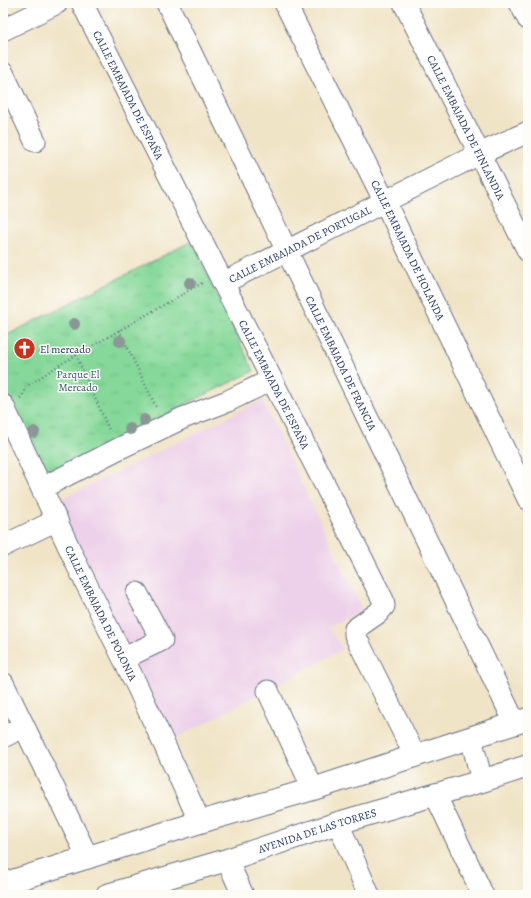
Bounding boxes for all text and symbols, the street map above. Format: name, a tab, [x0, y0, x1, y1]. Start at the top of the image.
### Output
street label: CALLE EMBAJADA DE ESPAÑA	[89, 28, 168, 163]
street label: CALLE EMBAJADA DE FINLANDIA	[424, 52, 509, 203]
street label: CALLE EMBAJADA DE HOLANDA	[368, 177, 449, 323]
street label: CALLE EMBAJADA DE PORTUGAL	[226, 202, 374, 286]
street label: CALLE EMBAJADA DE FRANCIA	[302, 293, 380, 434]
street label: CALLE EMBAJADA DE ESPAÑA	[235, 317, 313, 452]
church icon: El mercado	[11, 336, 37, 362]
place label: El mercado	[40, 342, 91, 357]
park label: Parque El Mercado	[57, 367, 100, 395]
street label: CALLE EMBAJADA DE POLONIA	[61, 543, 141, 684]
street label: AVENIDA DE LAS TORRES	[255, 805, 378, 857]

